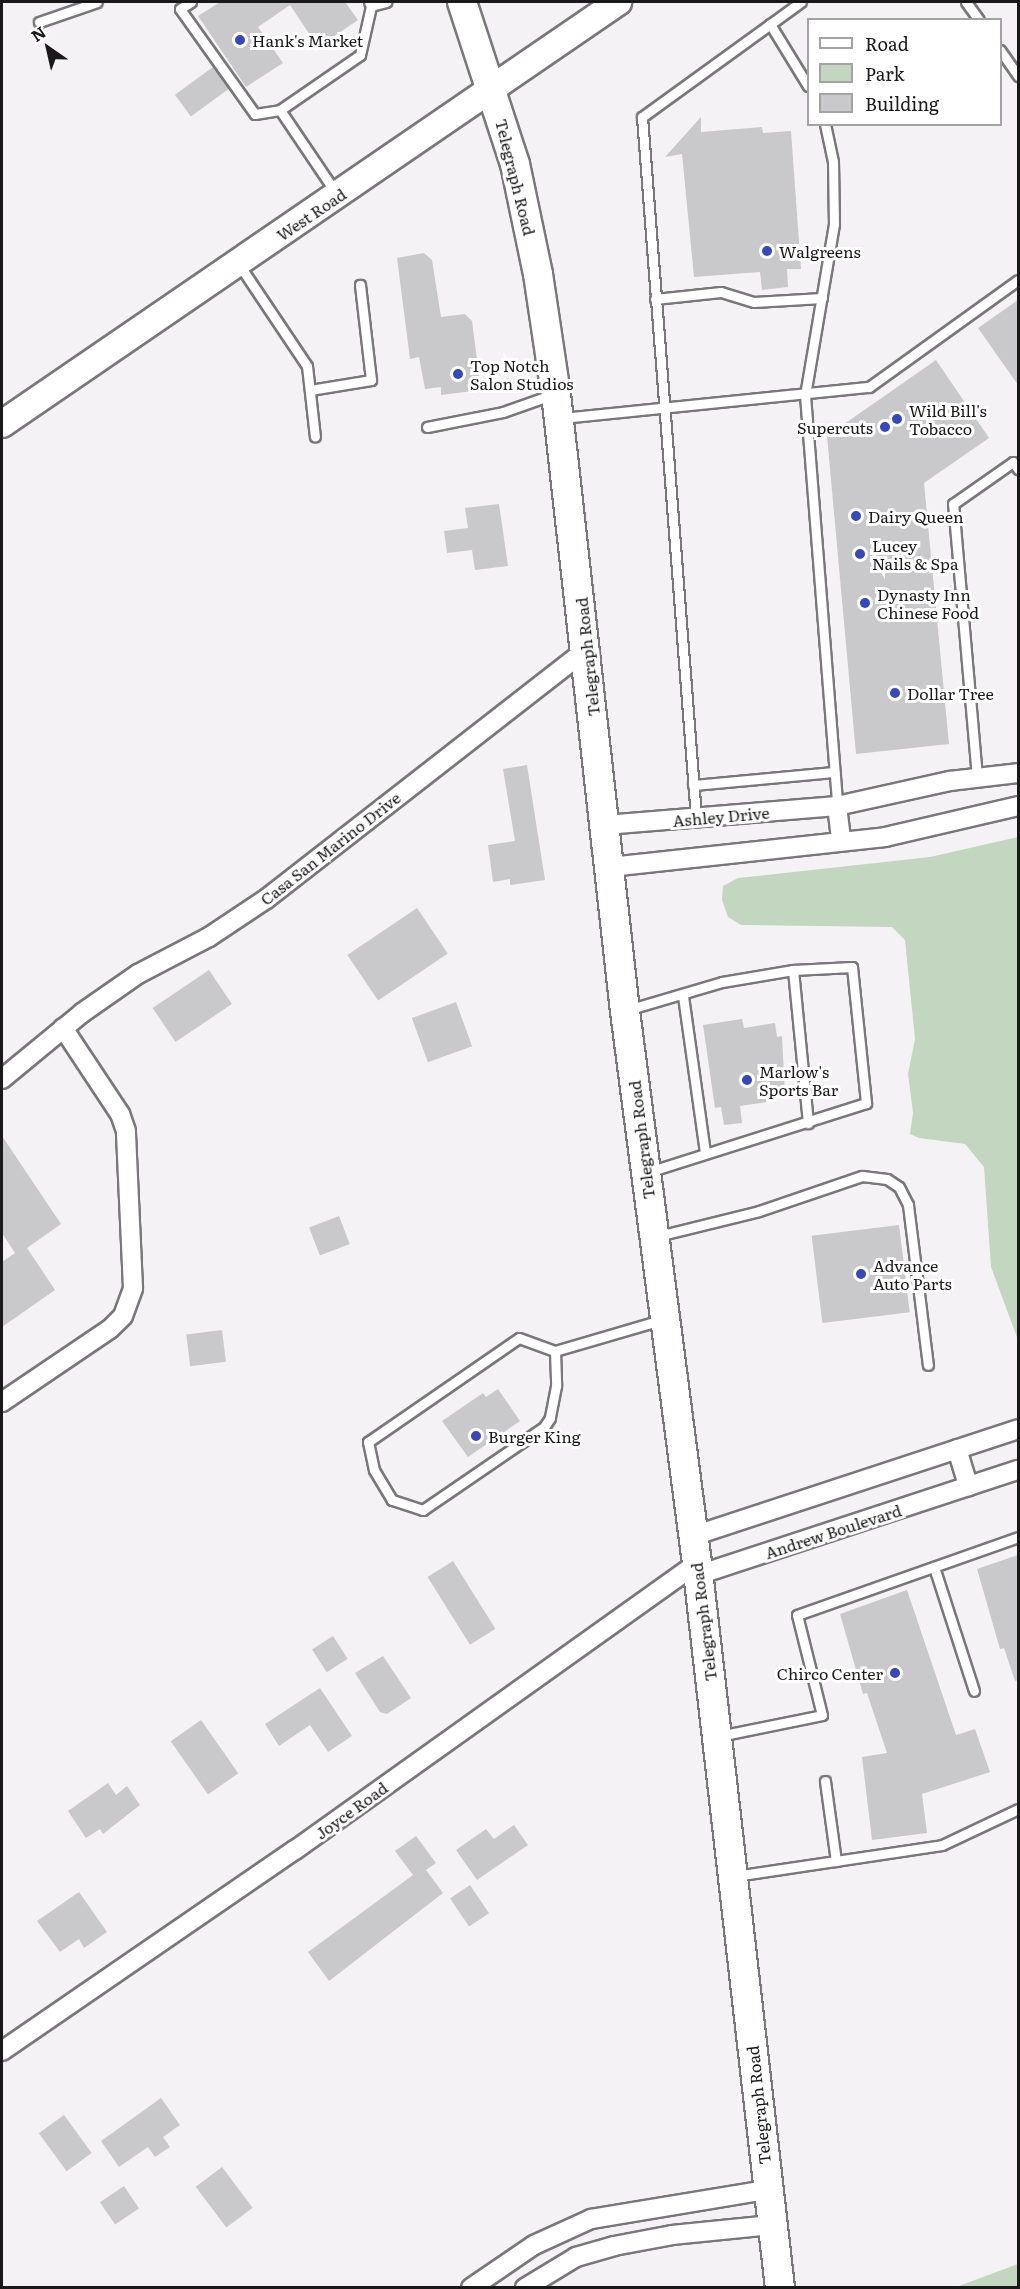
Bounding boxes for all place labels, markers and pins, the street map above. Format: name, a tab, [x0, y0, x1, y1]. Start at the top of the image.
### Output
place label: Hank's Market	[252, 30, 363, 50]
marker: Hank's Market	[233, 33, 247, 47]
place label: Walgreens	[779, 241, 861, 261]
marker: Walgreens	[760, 244, 774, 258]
place label: Top Notch Salon Studios	[470, 355, 574, 393]
marker: Top Notch Salon Studios	[451, 367, 465, 381]
place label: Wild Bill's Tobacco	[909, 400, 987, 438]
marker: Wild Bill's Tobacco	[890, 412, 904, 426]
place label: Supercuts	[797, 417, 873, 437]
marker: Supercuts	[878, 420, 892, 434]
place label: Dairy Queen	[868, 506, 964, 526]
marker: Dairy Queen	[849, 509, 863, 523]
place label: Lucey Nails & Spa	[872, 535, 959, 573]
marker: Lucey Nails & Spa	[853, 547, 867, 561]
place label: Dynasty Inn Chinese Food	[877, 584, 979, 622]
marker: Dynasty Inn Chinese Food	[858, 596, 872, 610]
place label: Dollar Tree	[907, 683, 994, 703]
marker: Dollar Tree	[888, 686, 902, 700]
place label: Marlow's Sports Bar	[759, 1061, 838, 1099]
marker: Marlow's Sports Bar	[740, 1073, 754, 1087]
place label: Advance Auto Parts	[873, 1255, 952, 1293]
marker: Advance Auto Parts	[854, 1267, 868, 1281]
place label: Burger King	[488, 1426, 581, 1446]
marker: Burger King	[469, 1429, 483, 1443]
place label: Chirco Center	[777, 1663, 883, 1683]
marker: Chirco Center	[888, 1666, 902, 1680]

